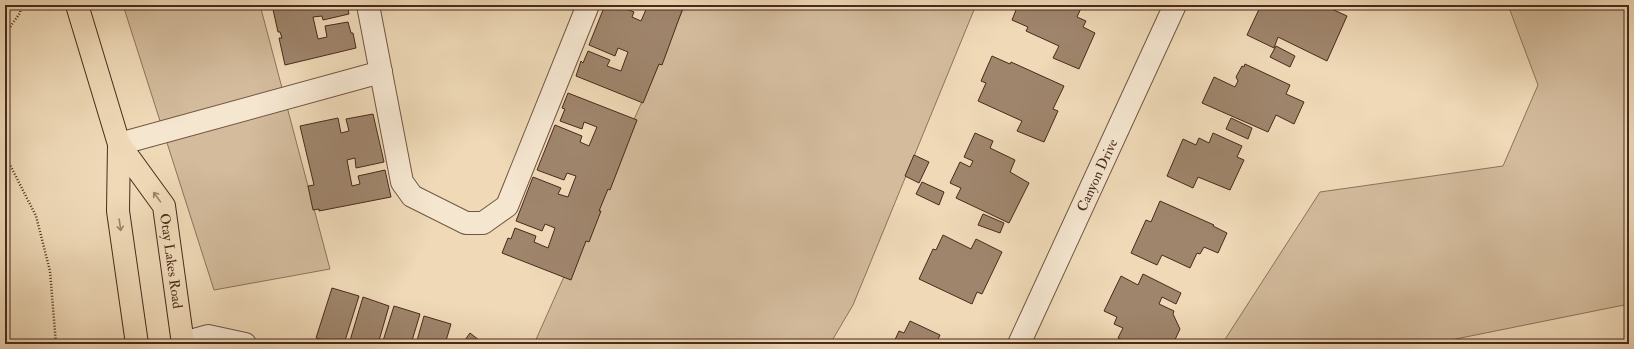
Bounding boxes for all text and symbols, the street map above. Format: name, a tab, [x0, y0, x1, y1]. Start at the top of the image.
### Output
street label: Canyon Drive	[1073, 136, 1121, 214]
one-way arrow	[153, 191, 161, 202]
street label: Otay Lakes Road	[157, 212, 187, 310]
one-way arrow	[116, 218, 124, 231]

